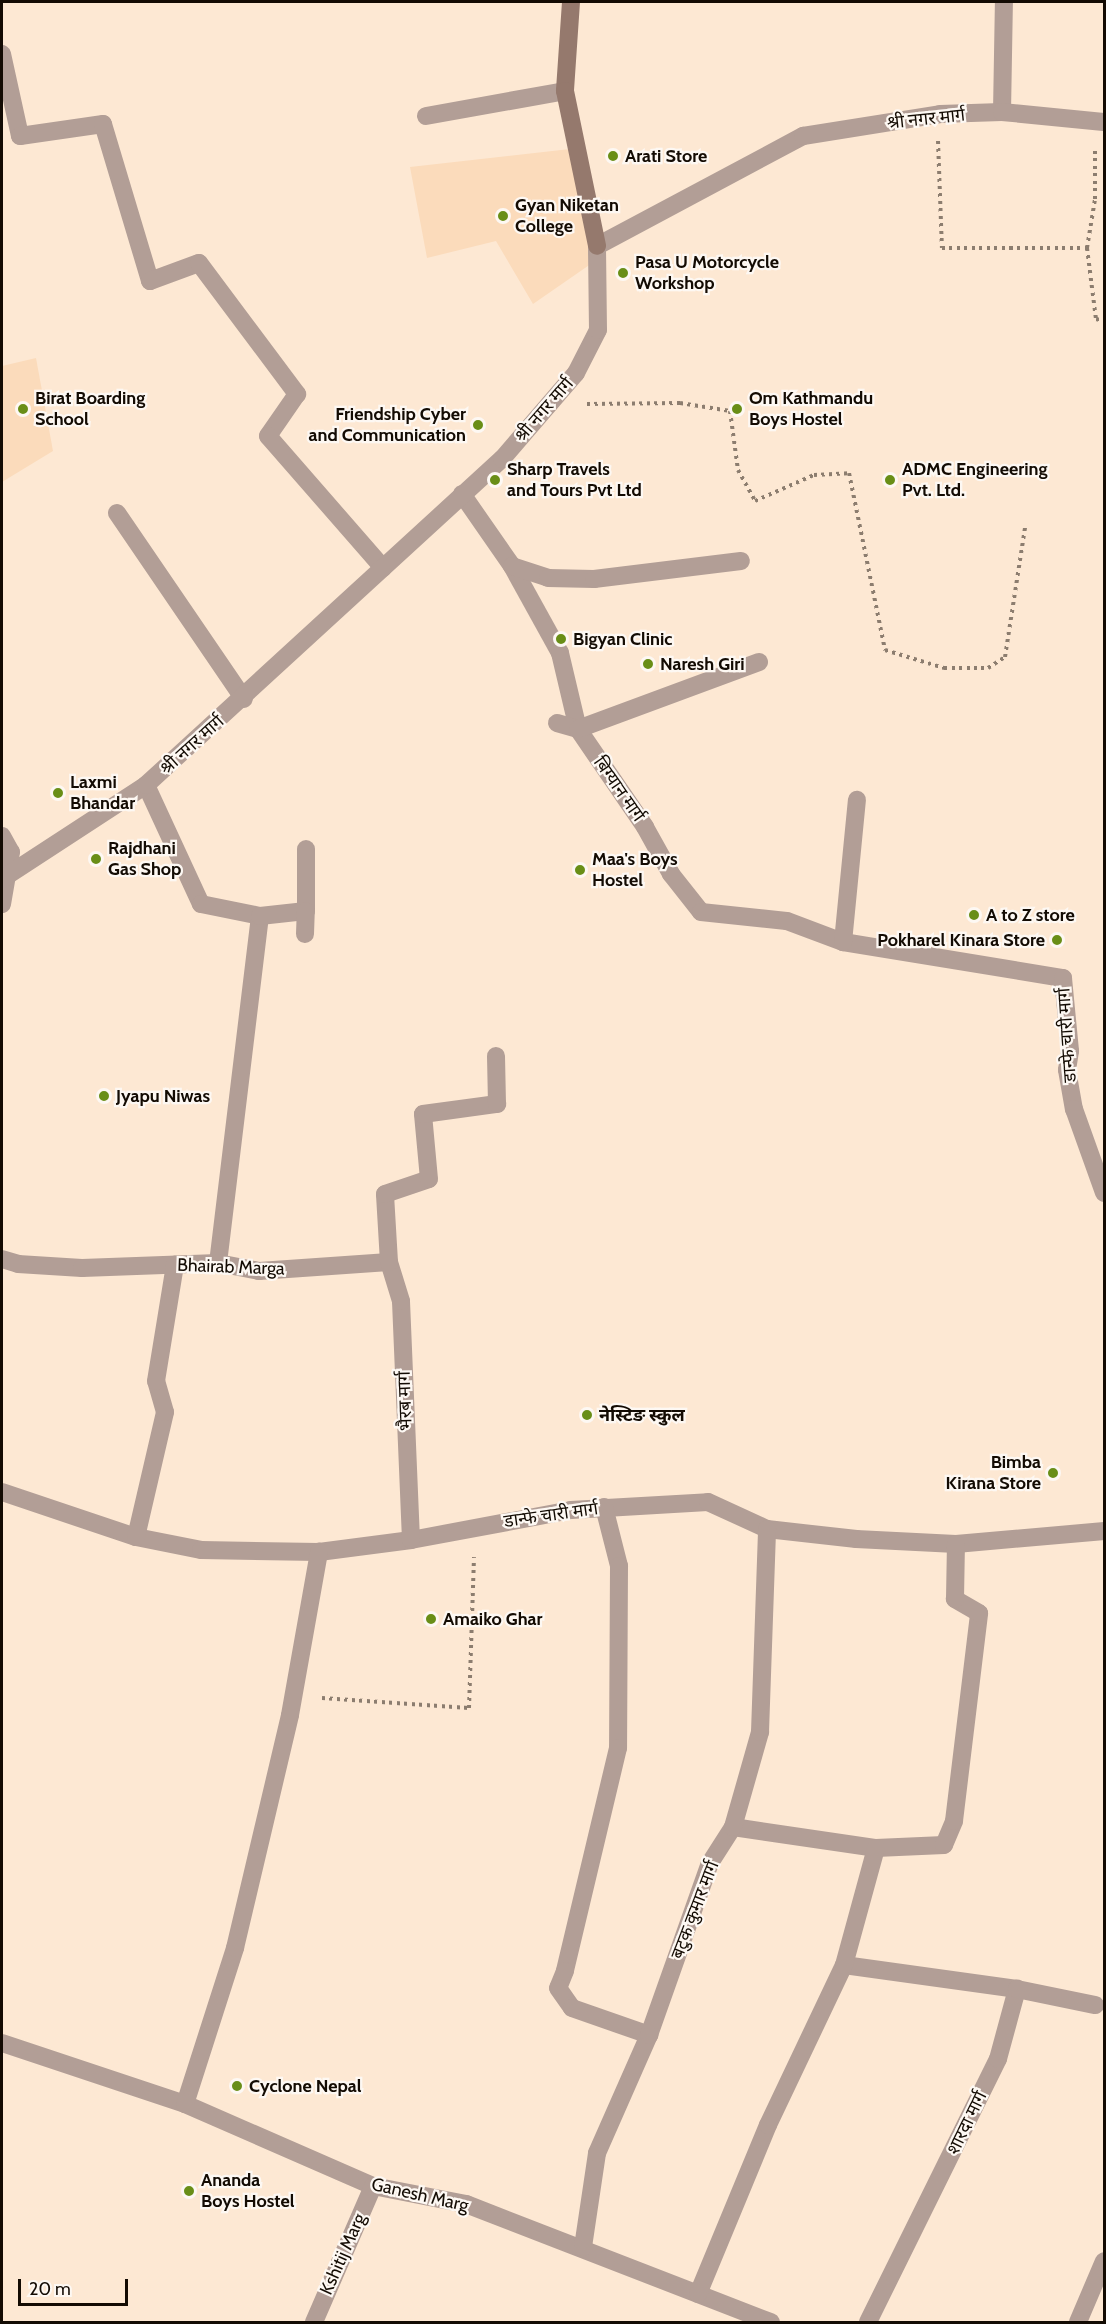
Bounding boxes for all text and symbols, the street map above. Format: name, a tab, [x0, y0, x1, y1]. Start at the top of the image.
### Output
street label: श्री नगर मार्ग	[886, 104, 966, 134]
place label: Arati Store	[625, 145, 707, 167]
marker: Arati Store	[606, 149, 620, 163]
place label: Gyan Niketan College	[515, 195, 619, 238]
marker: Gyan Niketan College	[496, 209, 510, 223]
place label: Pasa U Motorcycle Workshop	[635, 252, 779, 294]
marker: Pasa U Motorcycle Workshop	[616, 266, 630, 280]
street label: श्री नगर मार्ग	[510, 373, 578, 447]
place label: Birat Boarding School	[35, 388, 145, 430]
place label: Om Kathmandu Boys Hostel	[749, 388, 873, 430]
marker: Birat Boarding School	[16, 402, 30, 416]
marker: Om Kathmandu Boys Hostel	[730, 402, 744, 416]
place label: Friendship Cyber and Communication	[309, 404, 466, 446]
marker: Friendship Cyber and Communication	[471, 418, 485, 432]
place label: Sharp Travels and Tours Pvt Ltd	[507, 459, 642, 502]
place label: ADMC Engineering Pvt. Ltd.	[902, 459, 1047, 502]
marker: Sharp Travels and Tours Pvt Ltd	[488, 473, 502, 487]
marker: ADMC Engineering Pvt. Ltd.	[883, 473, 897, 487]
place label: Bigyan Clinic	[573, 628, 672, 650]
marker: Bigyan Clinic	[554, 632, 568, 646]
place label: Naresh Giri	[660, 653, 745, 675]
marker: Naresh Giri	[641, 657, 655, 671]
street label: श्री नगर मार्ग	[156, 711, 228, 779]
street label: बिग्यान मार्ग	[589, 752, 649, 826]
place label: Laxmi Bhandar	[70, 772, 135, 814]
marker: Laxmi Bhandar	[51, 786, 65, 800]
place label: Rajdhani Gas Shop	[108, 838, 181, 880]
place label: Maa's Boys Hostel	[592, 849, 678, 892]
marker: Rajdhani Gas Shop	[89, 852, 103, 866]
marker: Maa's Boys Hostel	[573, 863, 587, 877]
place label: A to Z store	[986, 904, 1075, 926]
marker: A to Z store	[967, 908, 981, 922]
place label: Pokharel Kinara Store	[877, 929, 1045, 951]
marker: Pokharel Kinara Store	[1050, 933, 1064, 947]
street label: डान्फे चारी मार्ग	[1053, 987, 1081, 1083]
place label: Jyapu Niwas	[116, 1085, 210, 1107]
marker: Jyapu Niwas	[97, 1089, 111, 1103]
street label: Bhairab Marga	[177, 1254, 285, 1280]
street label: भैरब मार्ग	[393, 1371, 417, 1431]
place label: नेस्टिङ स्कुल	[599, 1404, 685, 1426]
marker: नेस्टिङ स्कुल	[580, 1408, 594, 1422]
place label: Bimba Kirana Store	[945, 1452, 1041, 1494]
marker: Bimba Kirana Store	[1046, 1466, 1060, 1480]
street label: डान्फे चारी मार्ग	[503, 1498, 599, 1532]
place label: Amaiko Ghar	[443, 1608, 543, 1630]
marker: Amaiko Ghar	[424, 1612, 438, 1626]
street label: बटुक कुमार मार्ग	[666, 1858, 724, 1962]
place label: Cyclone Nepal	[249, 2075, 362, 2097]
marker: Cyclone Nepal	[230, 2079, 244, 2093]
street label: शारदा मार्ग	[942, 2088, 992, 2158]
place label: Ananda Boys Hostel	[201, 2170, 295, 2212]
street label: Ganesh Marg	[369, 2173, 471, 2217]
marker: Ananda Boys Hostel	[182, 2184, 196, 2198]
street label: Kshitij Marg	[316, 2210, 370, 2298]
scale bar	[21, 2267, 130, 2305]
text: 20 m	[29, 2278, 71, 2300]

